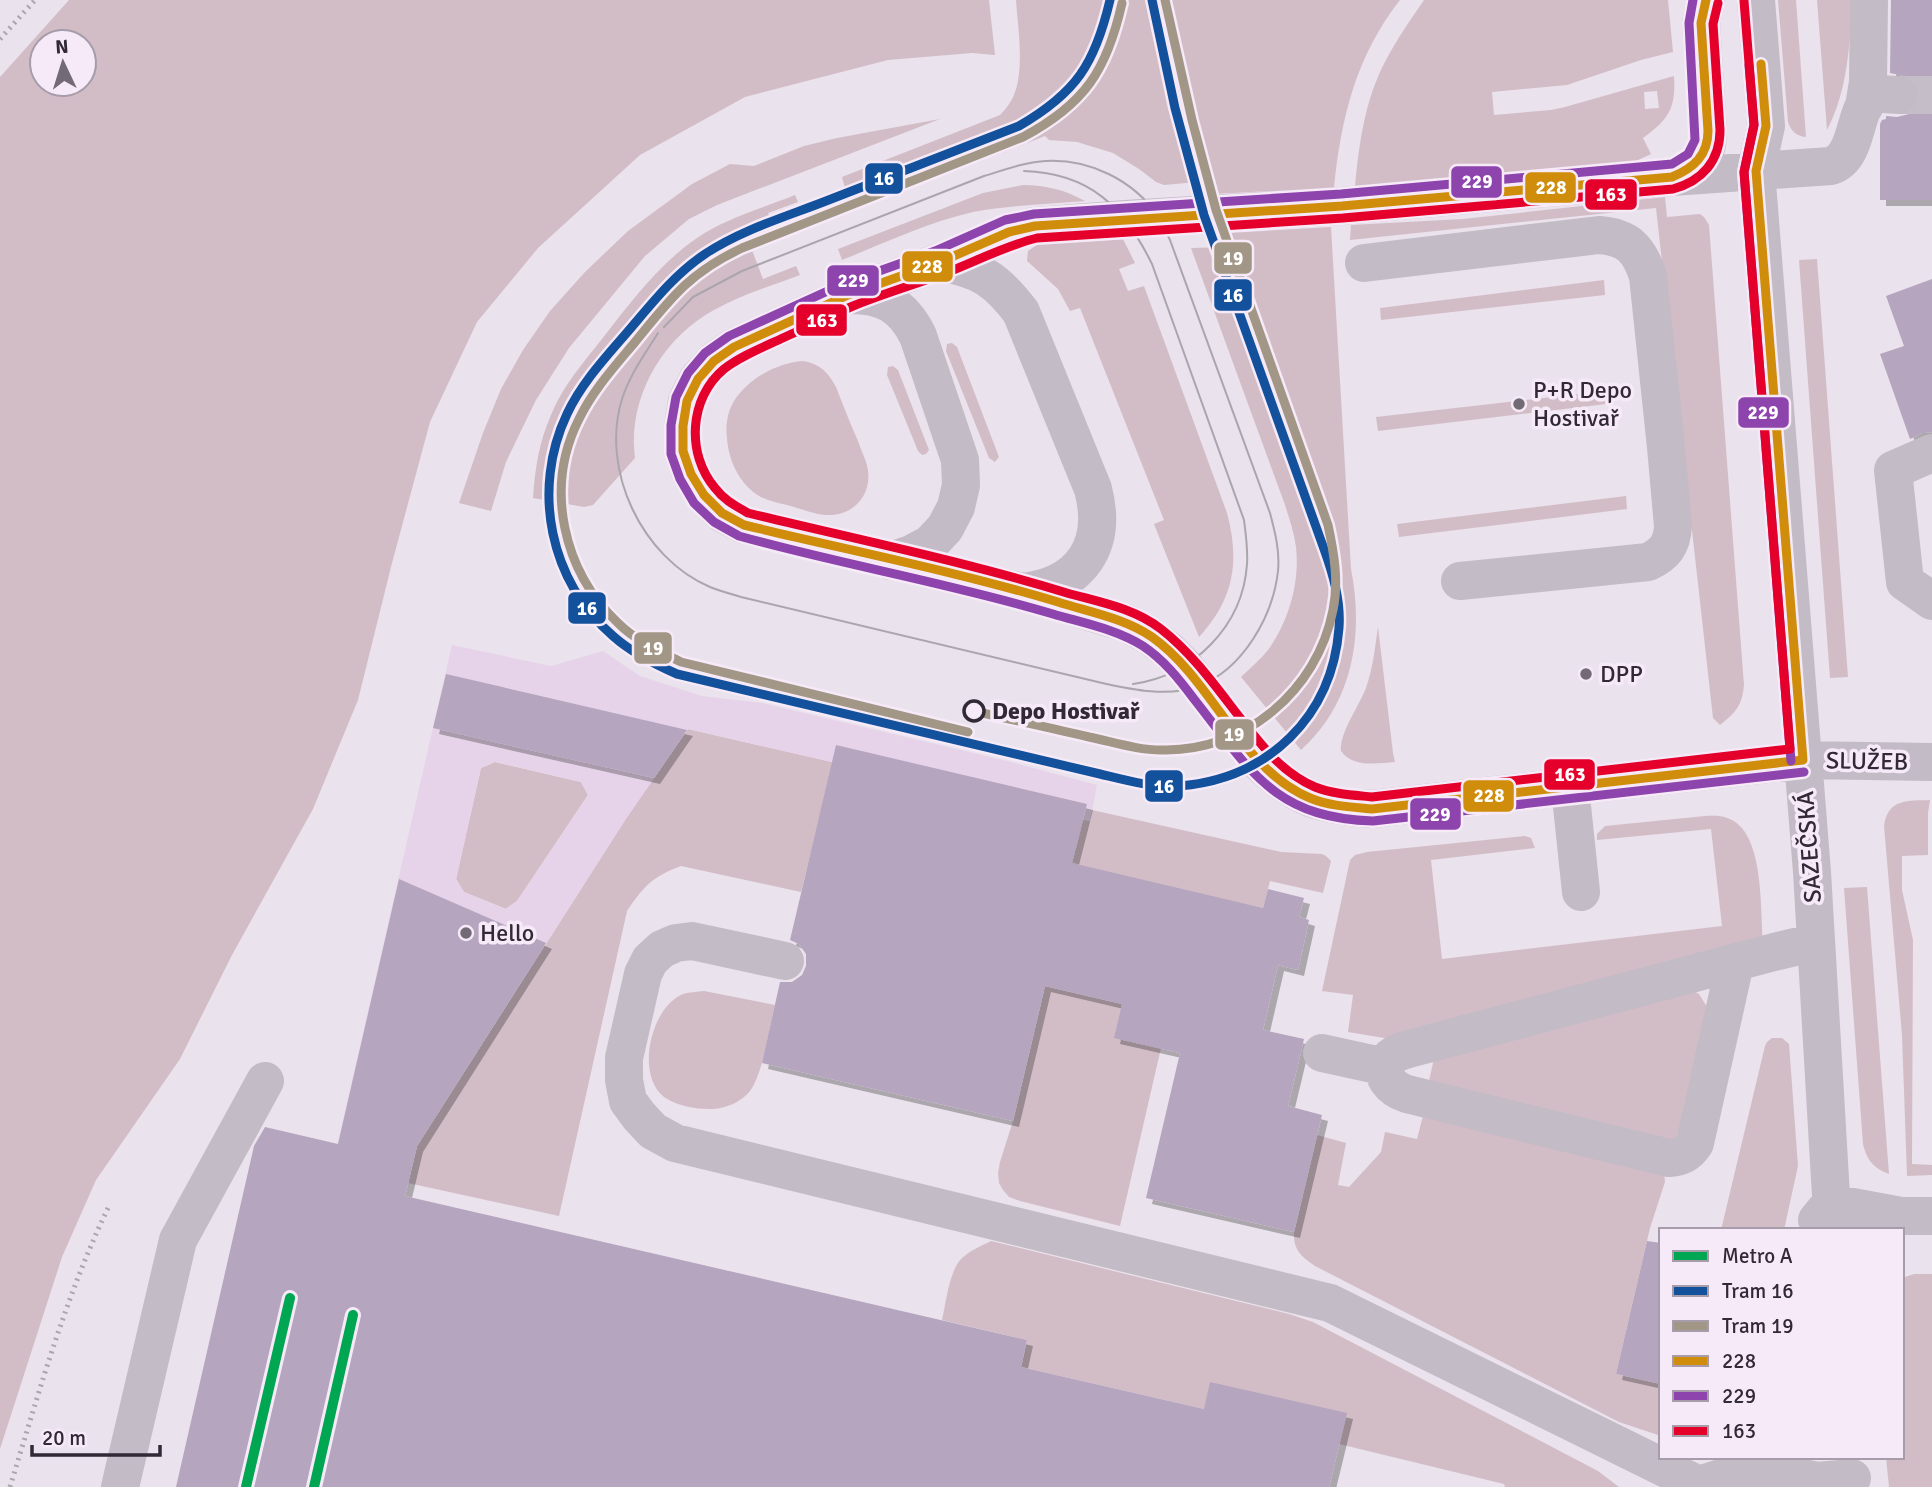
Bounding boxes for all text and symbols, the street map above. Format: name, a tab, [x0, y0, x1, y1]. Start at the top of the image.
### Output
north arrow	[28, 28, 98, 98]
text: N	[54, 35, 69, 59]
line badge: 16	[864, 162, 904, 195]
line badge: 229	[1450, 165, 1503, 199]
text: 16	[874, 167, 894, 191]
text: 229	[1462, 170, 1492, 194]
line badge: 228	[1524, 171, 1577, 204]
text: 228	[1536, 176, 1566, 200]
line badge: 163	[1584, 178, 1638, 211]
text: 163	[1596, 183, 1626, 207]
line badge: 19	[1213, 241, 1253, 275]
text: 19	[1223, 247, 1243, 271]
line badge: 228	[901, 250, 954, 283]
text: 228	[912, 255, 942, 279]
line badge: 229	[826, 264, 880, 297]
text: 229	[838, 269, 868, 293]
line badge: 16	[1213, 278, 1253, 312]
text: 16	[1223, 284, 1243, 308]
line badge: 163	[795, 303, 848, 337]
text: 163	[807, 309, 837, 333]
place label: P+R Depo Hostivař	[1533, 375, 1632, 433]
marker: P+R Depo Hostivař	[1511, 396, 1527, 412]
line badge: 229	[1737, 396, 1790, 429]
text: 229	[1748, 401, 1778, 425]
line badge: 16	[567, 591, 607, 625]
text: 16	[577, 597, 597, 621]
line badge: 19	[633, 631, 673, 665]
text: 19	[643, 637, 663, 661]
place label: DPP	[1600, 659, 1643, 689]
marker: DPP	[1578, 666, 1594, 682]
place label: Depo Hostivař	[992, 696, 1140, 726]
marker: Depo Hostivař	[963, 700, 985, 722]
line badge: 19	[1214, 718, 1255, 751]
text: 19	[1224, 723, 1244, 747]
street label: SLUŽEB	[1826, 745, 1908, 777]
line badge: 163	[1543, 758, 1596, 791]
text: 163	[1555, 763, 1585, 787]
line badge: 16	[1144, 769, 1184, 803]
text: 16	[1154, 775, 1174, 799]
line badge: 228	[1462, 779, 1515, 813]
text: 228	[1474, 784, 1504, 808]
street label: SAZEČSKÁ	[1790, 790, 1828, 904]
line badge: 229	[1409, 797, 1462, 831]
text: 229	[1420, 803, 1450, 827]
place label: Hello	[480, 918, 534, 948]
marker: Hello	[458, 925, 474, 941]
legend	[1659, 1228, 1904, 1459]
text: Metro A	[1722, 1243, 1793, 1269]
text: Tram 16	[1722, 1278, 1794, 1304]
text: Tram 19	[1722, 1313, 1794, 1339]
text: 228	[1722, 1348, 1756, 1374]
text: 229	[1722, 1383, 1756, 1409]
scale bar	[32, 1414, 159, 1458]
text: 163	[1722, 1418, 1756, 1444]
text: 20 m	[42, 1425, 86, 1451]

